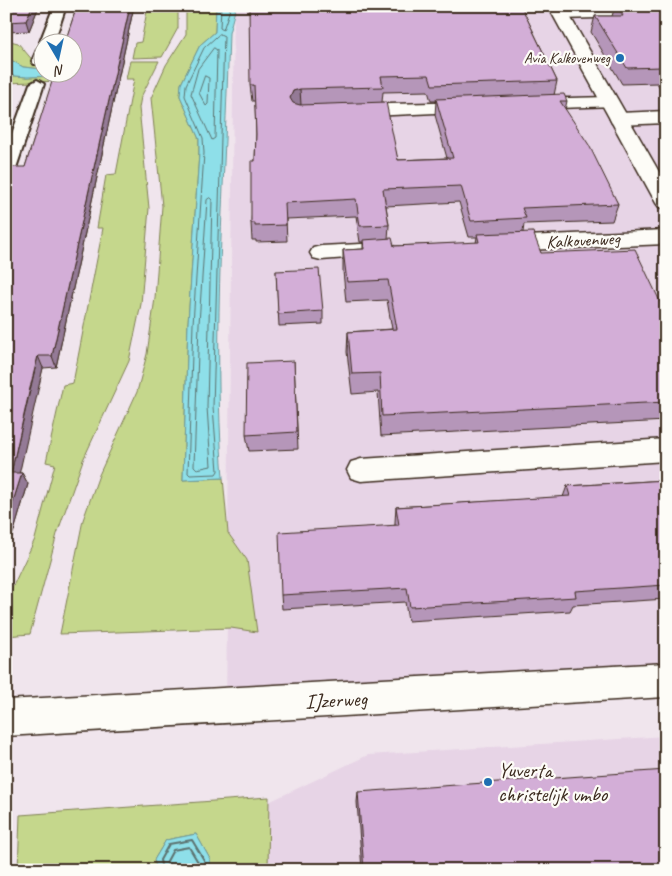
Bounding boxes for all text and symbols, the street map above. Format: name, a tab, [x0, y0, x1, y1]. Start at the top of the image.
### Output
north arrow	[32, 32, 82, 82]
place label: Avia Kalkovenweg	[524, 49, 611, 68]
marker: Avia Kalkovenweg	[614, 52, 626, 64]
text: N	[52, 61, 66, 80]
street label: Kalkovenweg	[546, 227, 622, 253]
street label: IJzerweg	[304, 685, 369, 715]
place label: Yuverta christelijk vmbo	[498, 757, 609, 807]
marker: Yuverta christelijk vmbo	[482, 776, 494, 788]

